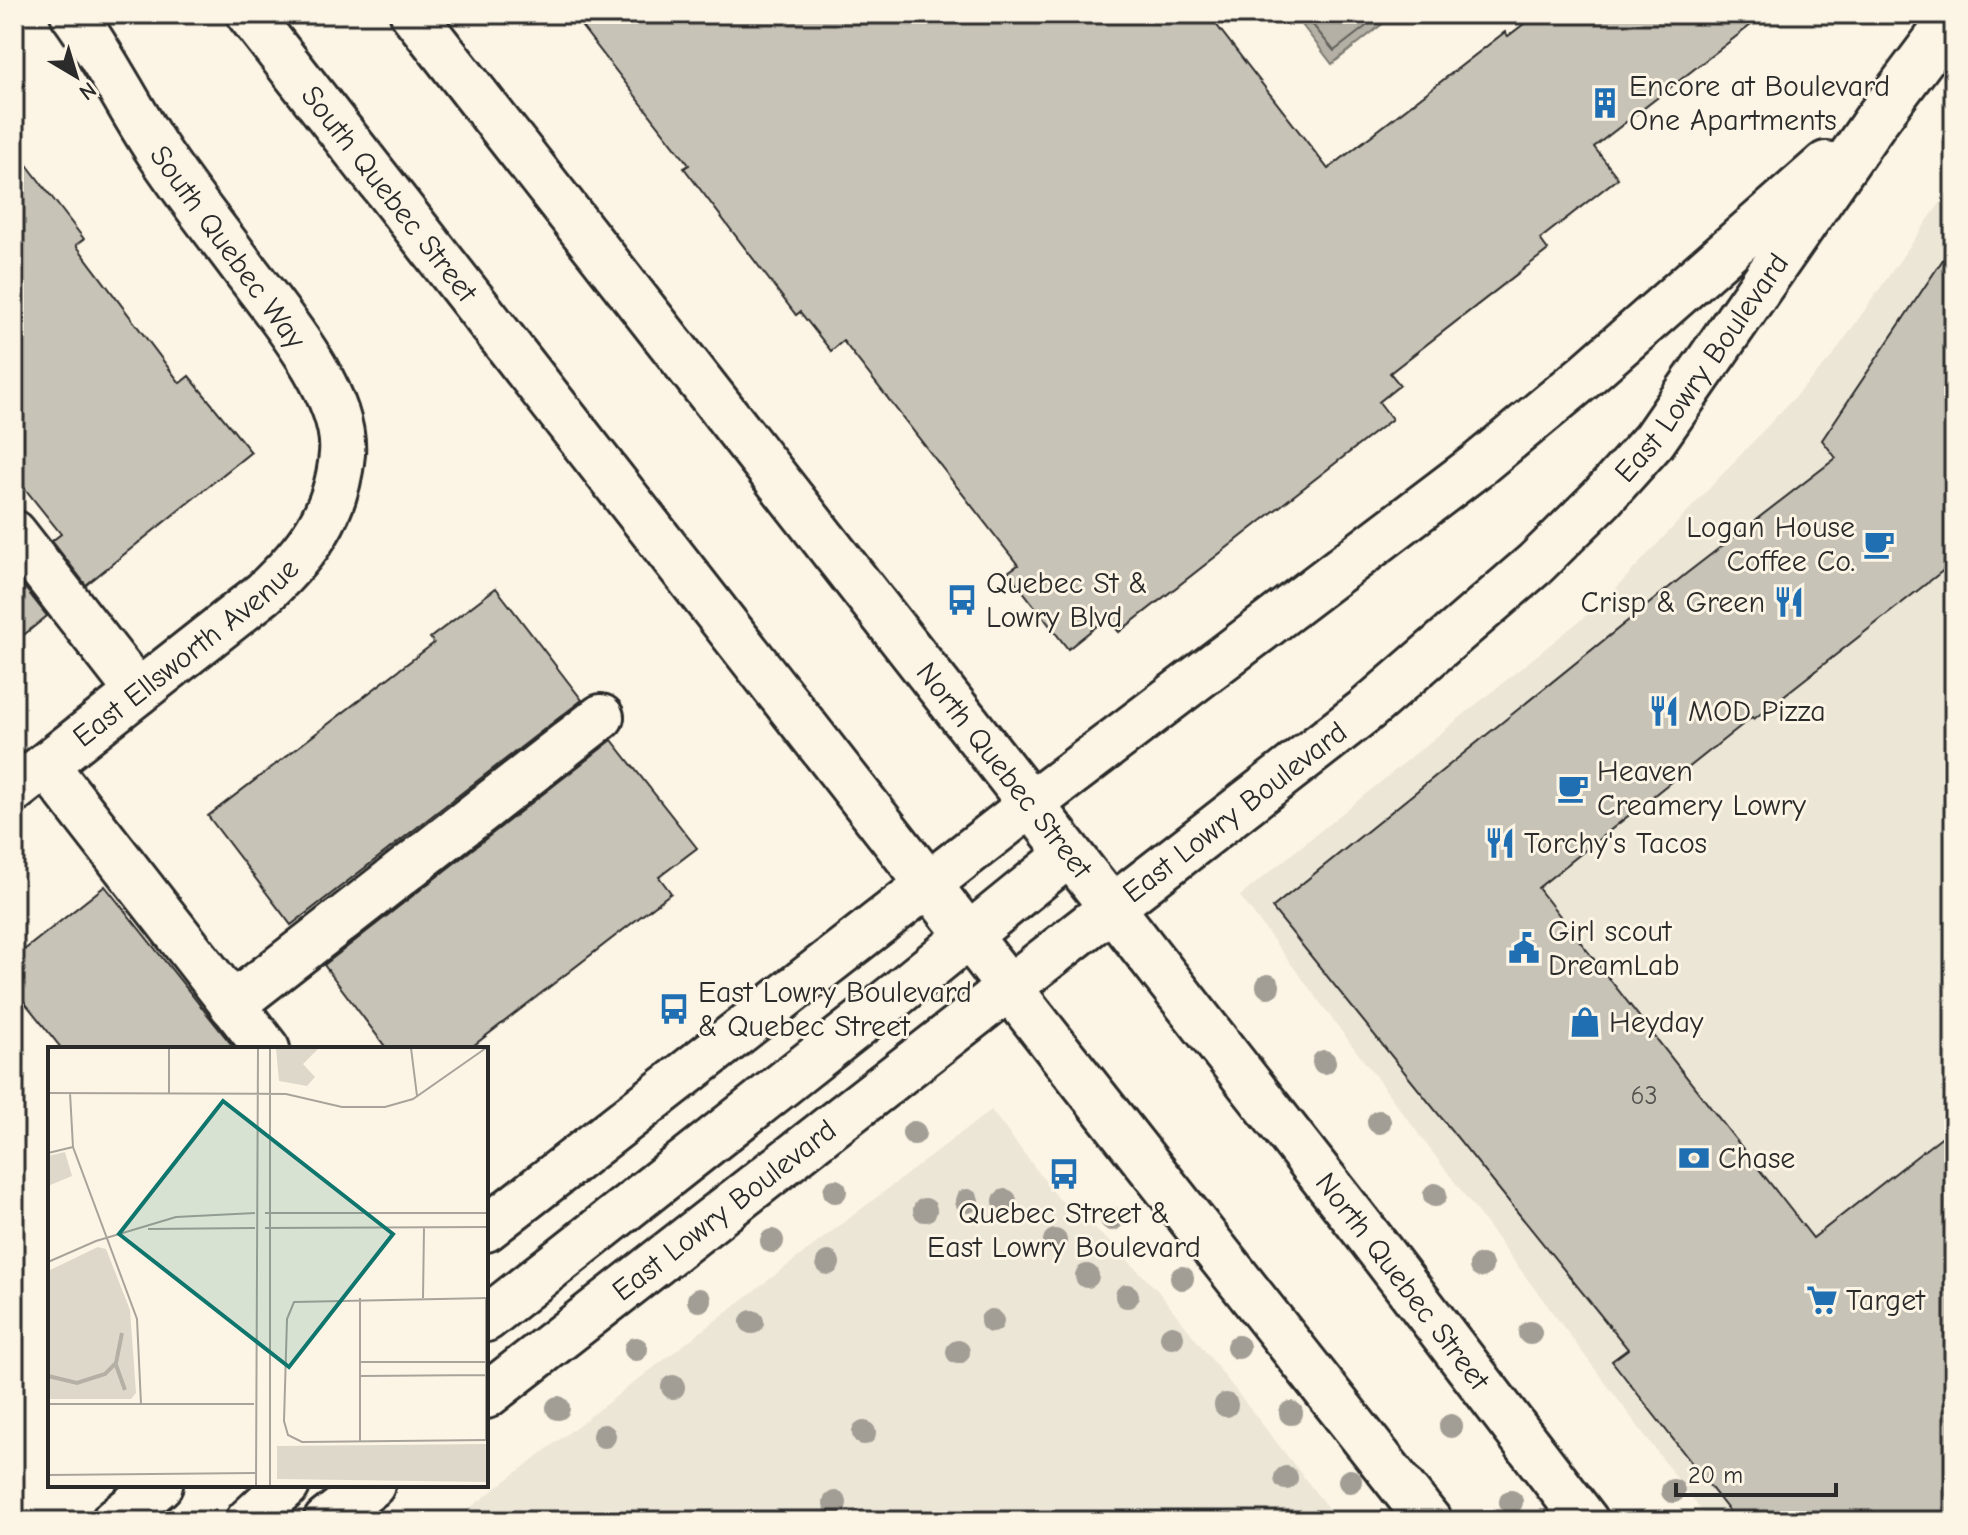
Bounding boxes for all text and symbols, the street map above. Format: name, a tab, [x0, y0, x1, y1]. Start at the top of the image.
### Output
north arrow	[36, 36, 116, 116]
place label: Encore at Boulevard One Apartments	[1629, 69, 1890, 138]
text: N	[74, 76, 101, 106]
street label: South Quebec Street	[294, 79, 485, 310]
building icon: Encore at Boulevard One Apartments	[1588, 86, 1622, 120]
street label: South Quebec Way	[142, 139, 313, 356]
street label: East Lowry Boulevard	[1608, 247, 1796, 490]
place label: Logan House Coffee Co.	[1686, 510, 1855, 579]
cafe icon: Logan House Coffee Co.	[1862, 527, 1896, 561]
street label: East Ellsworth Avenue	[66, 552, 306, 755]
place label: Quebec St & Lowry Blvd	[986, 566, 1148, 635]
bus stop icon: Quebec St & Lowry Blvd	[945, 583, 979, 617]
place label: Crisp & Green	[1581, 585, 1765, 620]
restaurant icon: Crisp & Green	[1772, 585, 1806, 619]
street label: North Quebec Street	[909, 656, 1100, 887]
restaurant icon: MOD Pizza	[1647, 694, 1681, 728]
place label: MOD Pizza	[1688, 694, 1826, 729]
street label: East Lowry Boulevard	[1116, 715, 1354, 910]
place label: Heaven Creamery Lowry	[1597, 754, 1806, 823]
cafe icon: Heaven Creamery Lowry	[1556, 771, 1590, 805]
restaurant icon: Torchy's Tacos	[1483, 826, 1517, 860]
place label: Torchy's Tacos	[1524, 826, 1707, 861]
place label: Girl scout DreamLab	[1548, 914, 1680, 983]
public building icon: Girl scout DreamLab	[1507, 931, 1541, 965]
place label: East Lowry Boulevard & Quebec Street	[698, 975, 972, 1044]
bus stop icon: East Lowry Boulevard & Quebec Street	[657, 992, 691, 1026]
shop icon: Heyday	[1568, 1005, 1602, 1039]
place label: Heyday	[1609, 1005, 1704, 1040]
inset map	[48, 1047, 488, 1487]
house number: 63	[1630, 1081, 1658, 1111]
street label: East Lowry Boulevard	[606, 1113, 843, 1309]
bank icon: Chase	[1677, 1141, 1711, 1175]
place label: Chase	[1718, 1141, 1795, 1176]
bus stop icon: Quebec Street & East Lowry Boulevard	[1047, 1157, 1081, 1191]
street label: North Quebec Street	[1308, 1166, 1498, 1398]
place label: Quebec Street & East Lowry Boulevard	[927, 1196, 1201, 1265]
supermarket icon: Target	[1805, 1283, 1839, 1317]
place label: Target	[1846, 1283, 1926, 1318]
scale bar	[1676, 1447, 1836, 1497]
text: 20 m	[1688, 1461, 1743, 1489]

